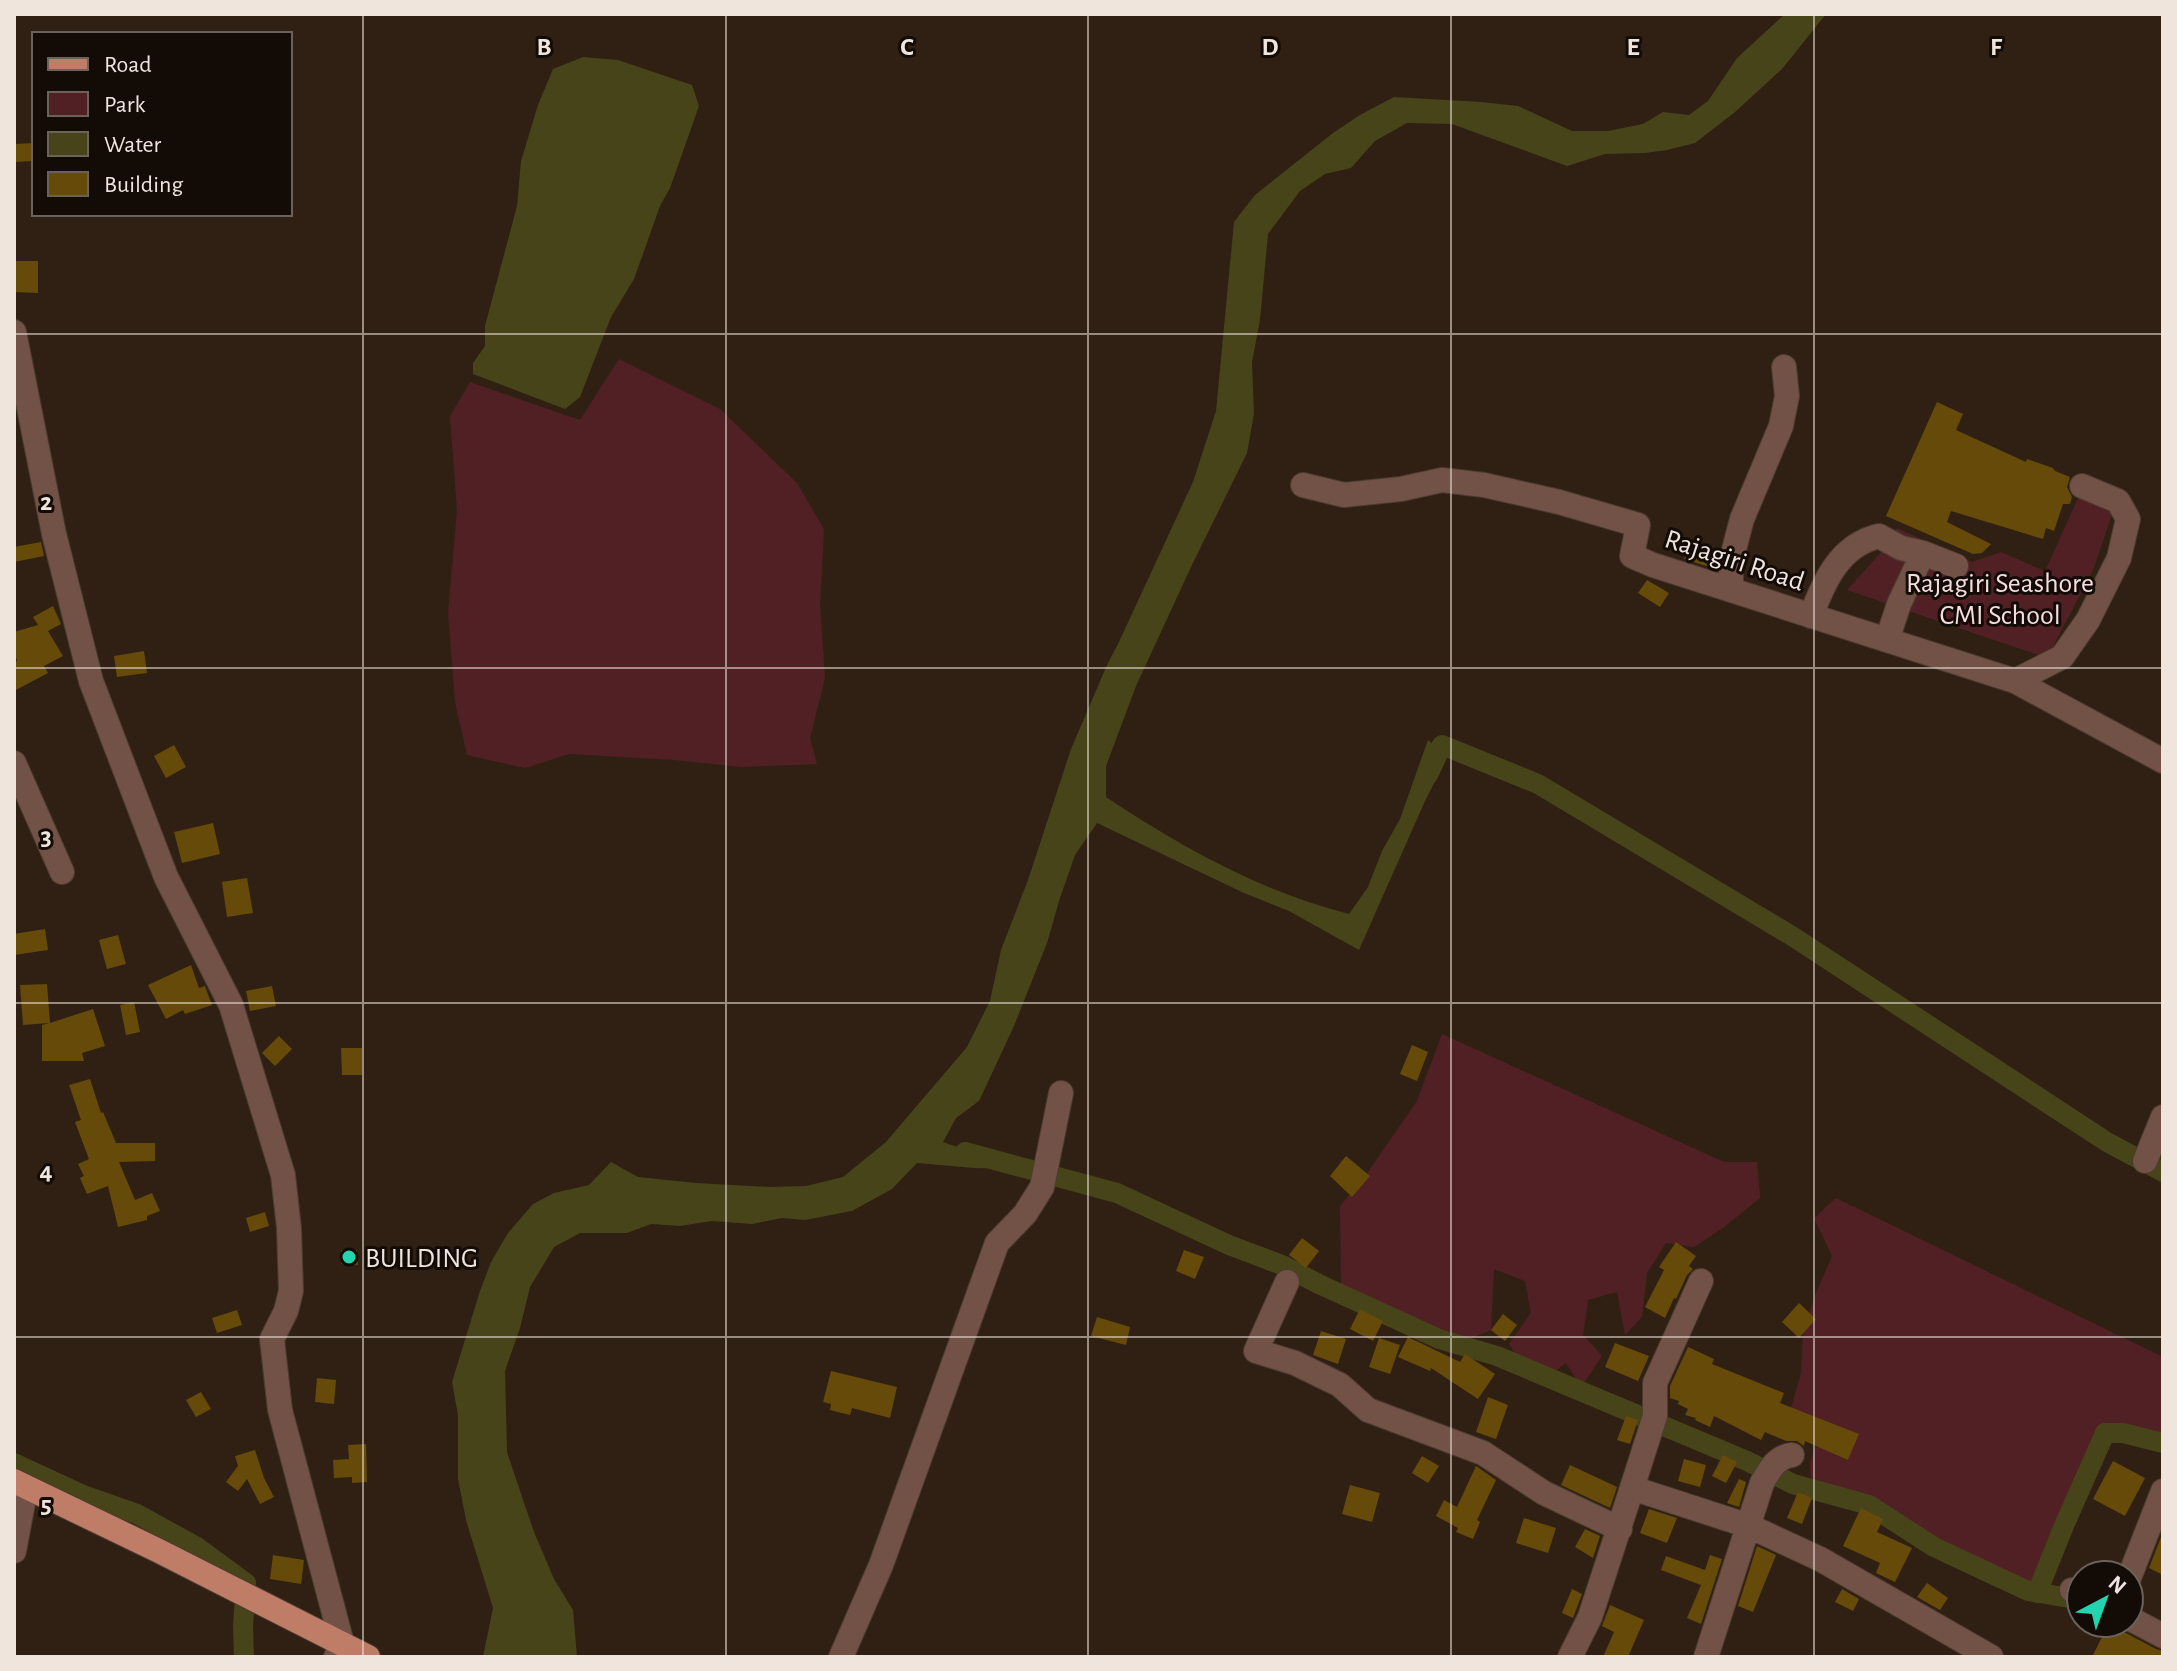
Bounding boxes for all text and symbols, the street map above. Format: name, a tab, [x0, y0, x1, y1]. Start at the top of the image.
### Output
legend	[32, 32, 292, 216]
text: B	[536, 34, 552, 60]
text: C	[900, 34, 914, 60]
text: D	[1261, 34, 1279, 60]
text: E	[1626, 34, 1640, 60]
text: F	[1990, 34, 2003, 60]
text: Road	[104, 53, 152, 77]
text: Park	[104, 93, 145, 117]
text: Water	[104, 133, 162, 157]
text: Building	[104, 173, 183, 197]
text: 2	[40, 489, 52, 515]
street label: Rajagiri Road	[1661, 525, 1808, 597]
park label: Rajagiri Seashore CMI School	[1906, 570, 2094, 630]
text: 3	[40, 824, 52, 850]
text: 4	[39, 1158, 53, 1184]
place label: BUILDING	[365, 1245, 478, 1273]
marker: BUILDING	[340, 1248, 358, 1266]
text: 5	[40, 1492, 52, 1518]
north arrow	[2065, 1559, 2145, 1639]
text: N	[2104, 1571, 2130, 1598]

